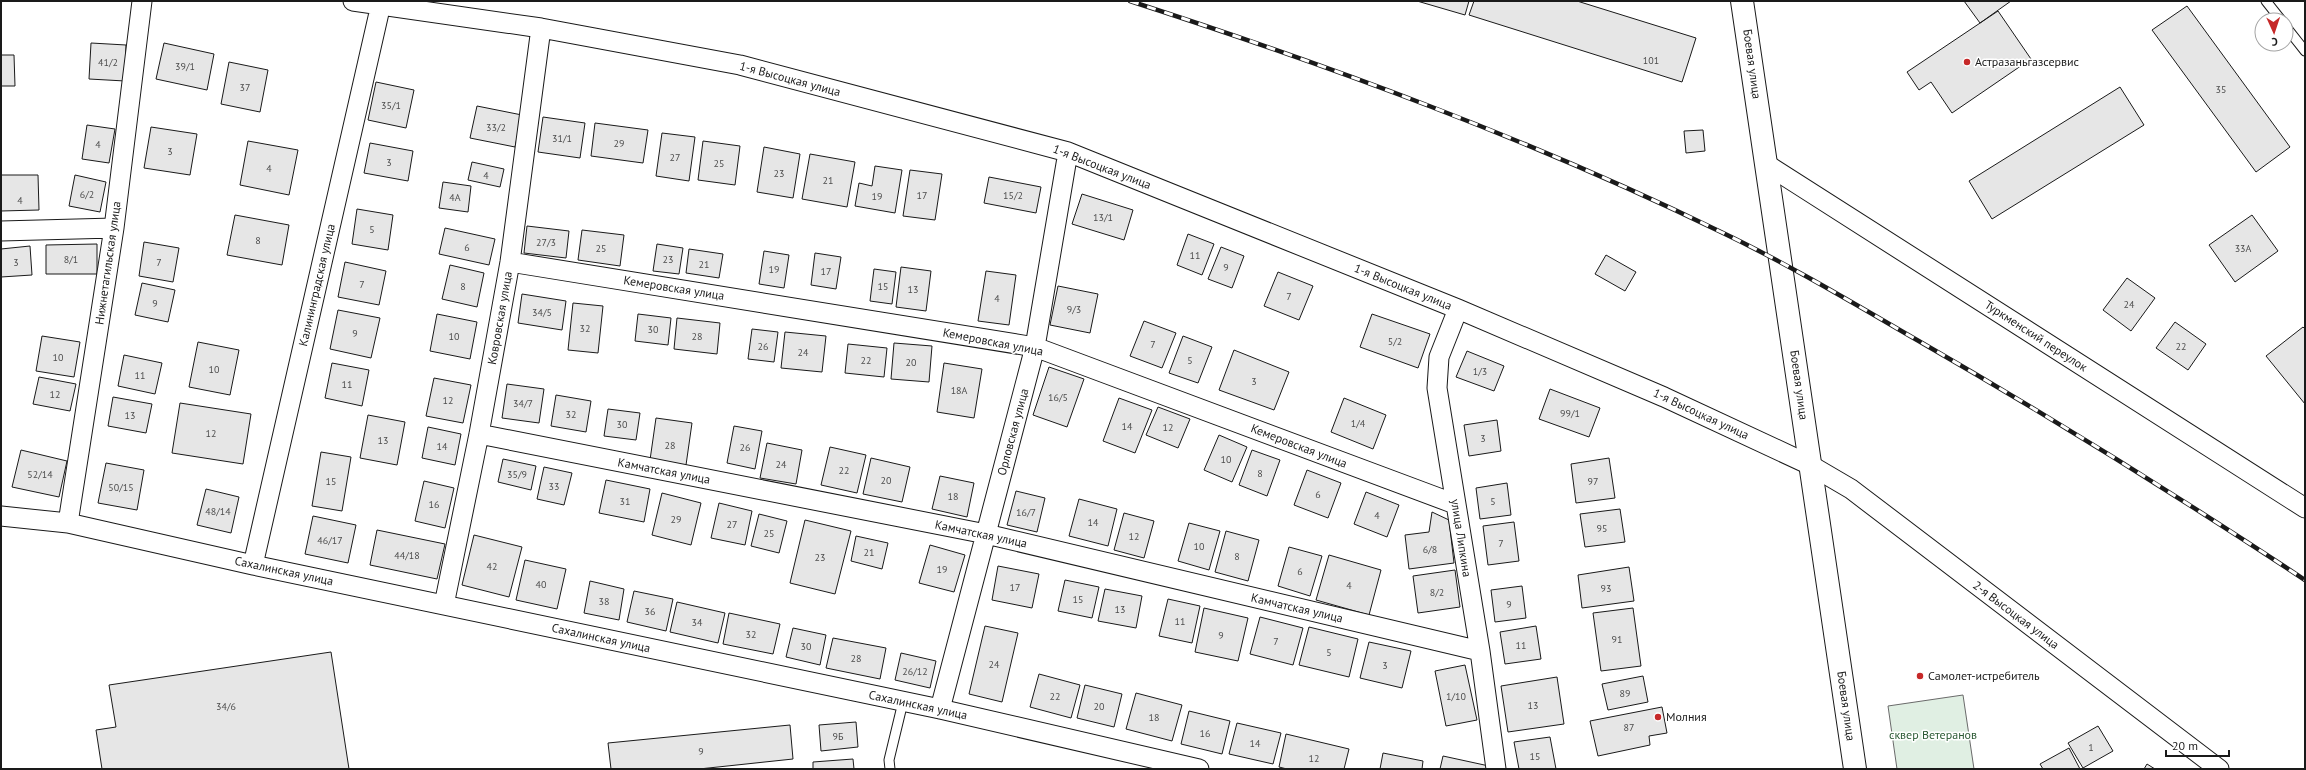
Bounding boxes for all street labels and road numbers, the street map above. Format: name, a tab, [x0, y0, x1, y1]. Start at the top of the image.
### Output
street label: Боевая улица	[1740, 28, 1765, 100]
street label: 1-я Высоцкая улица	[738, 58, 842, 99]
street label: 1-я Высоцкая улица	[1051, 141, 1153, 192]
street label: Нижнетагильская улица	[91, 200, 124, 326]
street label: Калининградская улица	[295, 222, 338, 348]
street label: 1-я Высоцкая улица	[1352, 260, 1454, 313]
street label: Ковровская улица	[484, 270, 515, 366]
street label: Кемеровская улица	[623, 272, 726, 303]
street label: Туркменский переулок	[1982, 297, 2091, 374]
street label: Кемеровская улица	[942, 324, 1045, 359]
street label: Боевая улица	[1787, 349, 1812, 421]
street label: 1-я Высоцкая улица	[1651, 385, 1752, 442]
street label: Орловская улица	[994, 387, 1031, 477]
street label: Кемеровская улица	[1249, 420, 1349, 471]
street label: Камчатская улица	[617, 454, 712, 487]
street label: улица Липкина	[1448, 498, 1475, 578]
street label: Камчатская улица	[934, 516, 1029, 551]
street label: Сахалинская улица	[233, 553, 335, 588]
street label: 2-я Высоцкая улица	[1970, 577, 2062, 652]
street label: Камчатская улица	[1250, 590, 1345, 625]
street label: Сахалинская улица	[550, 620, 652, 655]
street label: Боевая улица	[1834, 670, 1859, 742]
street label: Сахалинская улица	[867, 687, 969, 722]

